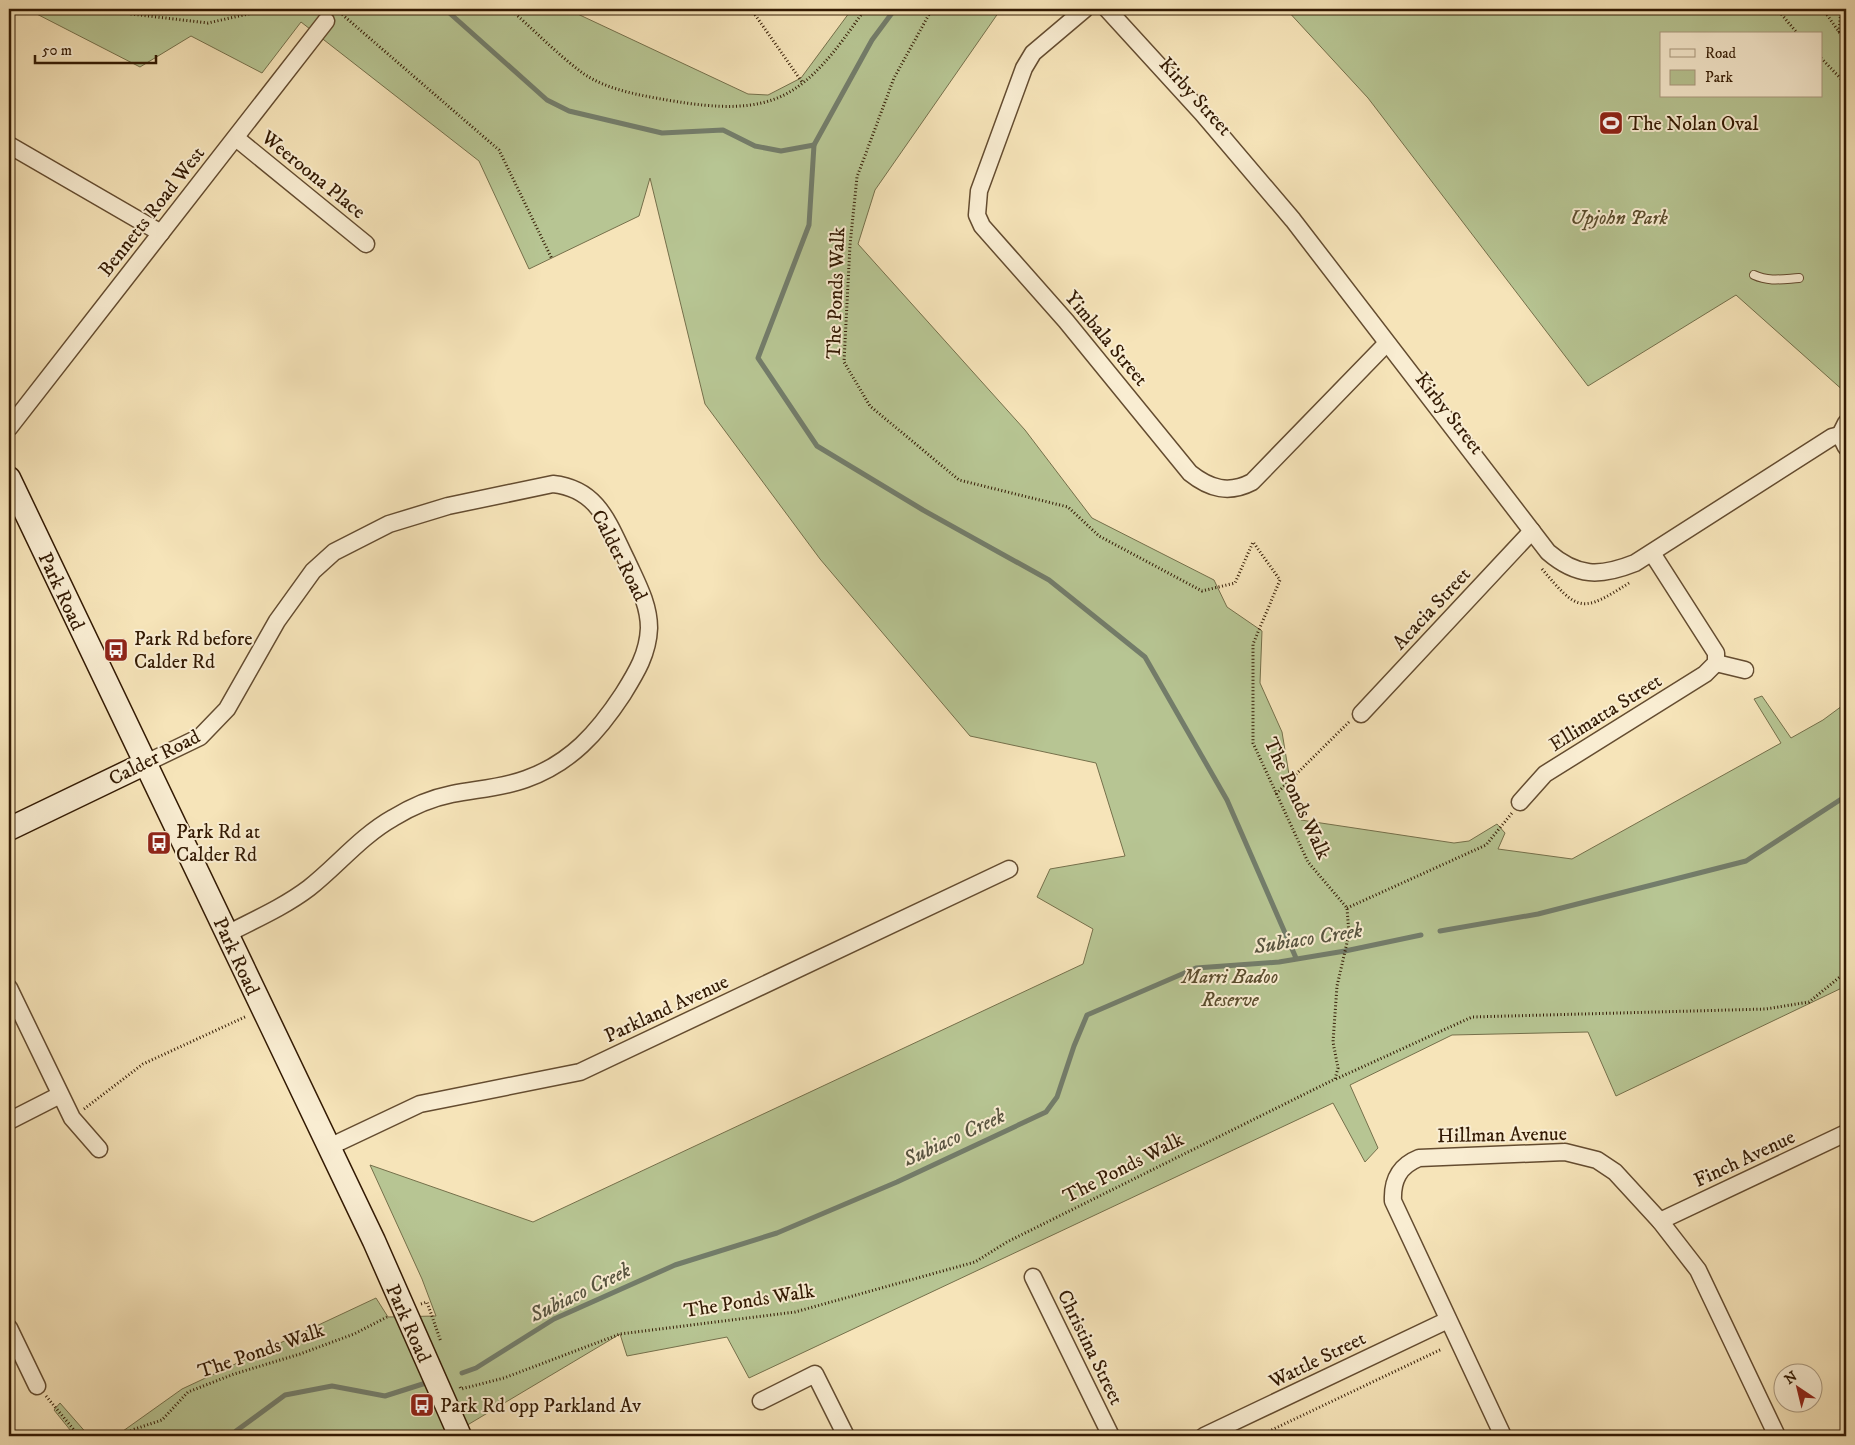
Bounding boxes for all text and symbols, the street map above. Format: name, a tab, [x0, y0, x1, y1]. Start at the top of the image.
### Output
scale bar	[35, 32, 156, 64]
legend	[1660, 32, 1822, 98]
text: 50 m	[42, 41, 72, 60]
text: Road	[1705, 44, 1737, 63]
street label: Kirby Street	[1153, 53, 1237, 141]
text: Park	[1705, 68, 1734, 87]
sports icon: The Nolan Oval	[1598, 110, 1624, 136]
place label: The Nolan Oval	[1628, 112, 1759, 137]
street label: Weeroona Place	[255, 125, 370, 225]
street label: Bennetts Road West	[94, 142, 211, 282]
park label: Upjohn Park	[1570, 206, 1669, 231]
street label: The Ponds Walk	[822, 227, 851, 359]
street label: Yimbala Street	[1059, 286, 1153, 392]
street label: Kirby Street	[1409, 368, 1489, 460]
street label: Calder Road	[585, 506, 652, 606]
street label: Park Road	[32, 549, 90, 635]
street label: Acacia Street	[1388, 563, 1477, 655]
place label: Park Rd before Calder Rd	[134, 627, 253, 675]
bus stop icon: Park Rd before Calder Rd	[103, 637, 129, 663]
street label: Ellimatta Street	[1545, 669, 1667, 758]
street label: Calder Road	[105, 725, 205, 792]
street label: The Ponds Walk	[1257, 734, 1336, 864]
place label: Park Rd at Calder Rd	[176, 820, 260, 868]
bus stop icon: Park Rd at Calder Rd	[146, 830, 172, 856]
street label: Park Road	[207, 914, 265, 1000]
water label: Subiaco Creek	[1251, 918, 1364, 961]
park label: Marri Badoo Reserve	[1180, 965, 1278, 1013]
street label: Parkland Avenue	[601, 970, 733, 1049]
water label: Subiaco Creek	[898, 1103, 1010, 1173]
street label: Hillman Avenue	[1437, 1122, 1567, 1149]
street label: Finch Avenue	[1690, 1125, 1799, 1194]
street label: The Ponds Walk	[1059, 1127, 1188, 1209]
water label: Subiaco Creek	[525, 1257, 636, 1329]
street label: The Ponds Walk	[682, 1279, 816, 1324]
street label: Park Road	[379, 1281, 436, 1367]
street label: Christina Street	[1051, 1286, 1128, 1409]
street label: The Ponds Walk	[195, 1318, 328, 1385]
street label: Wattle Street	[1264, 1326, 1370, 1395]
north arrow	[1772, 1362, 1822, 1412]
text: N	[1781, 1367, 1801, 1389]
bus stop icon: Park Rd opp Parkland Av	[409, 1392, 435, 1418]
place label: Park Rd opp Parkland Av	[440, 1394, 641, 1419]

